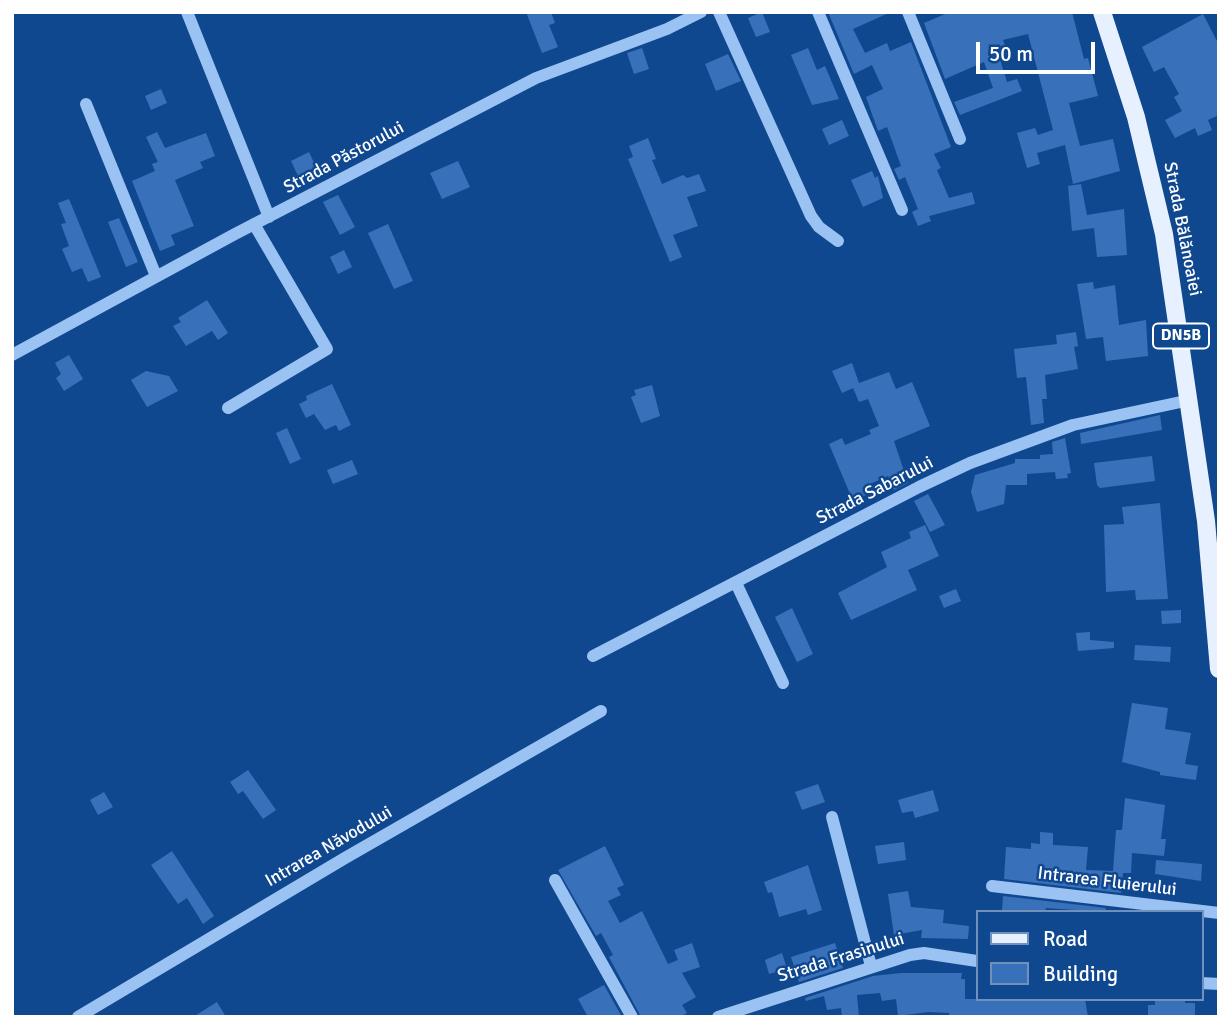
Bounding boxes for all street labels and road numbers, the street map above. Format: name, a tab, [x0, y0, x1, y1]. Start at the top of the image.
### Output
street label: Strada Păstorului	[280, 117, 408, 199]
street label: Strada Bălănoaiei	[1158, 160, 1206, 298]
road number: DN5B	[1153, 324, 1209, 348]
street label: Strada Sabarului	[813, 452, 937, 530]
street label: Intrarea Năvodului	[262, 802, 396, 892]
street label: Intrarea Fluierului	[1036, 863, 1178, 901]
street label: Strada Frasinului	[775, 928, 907, 988]

